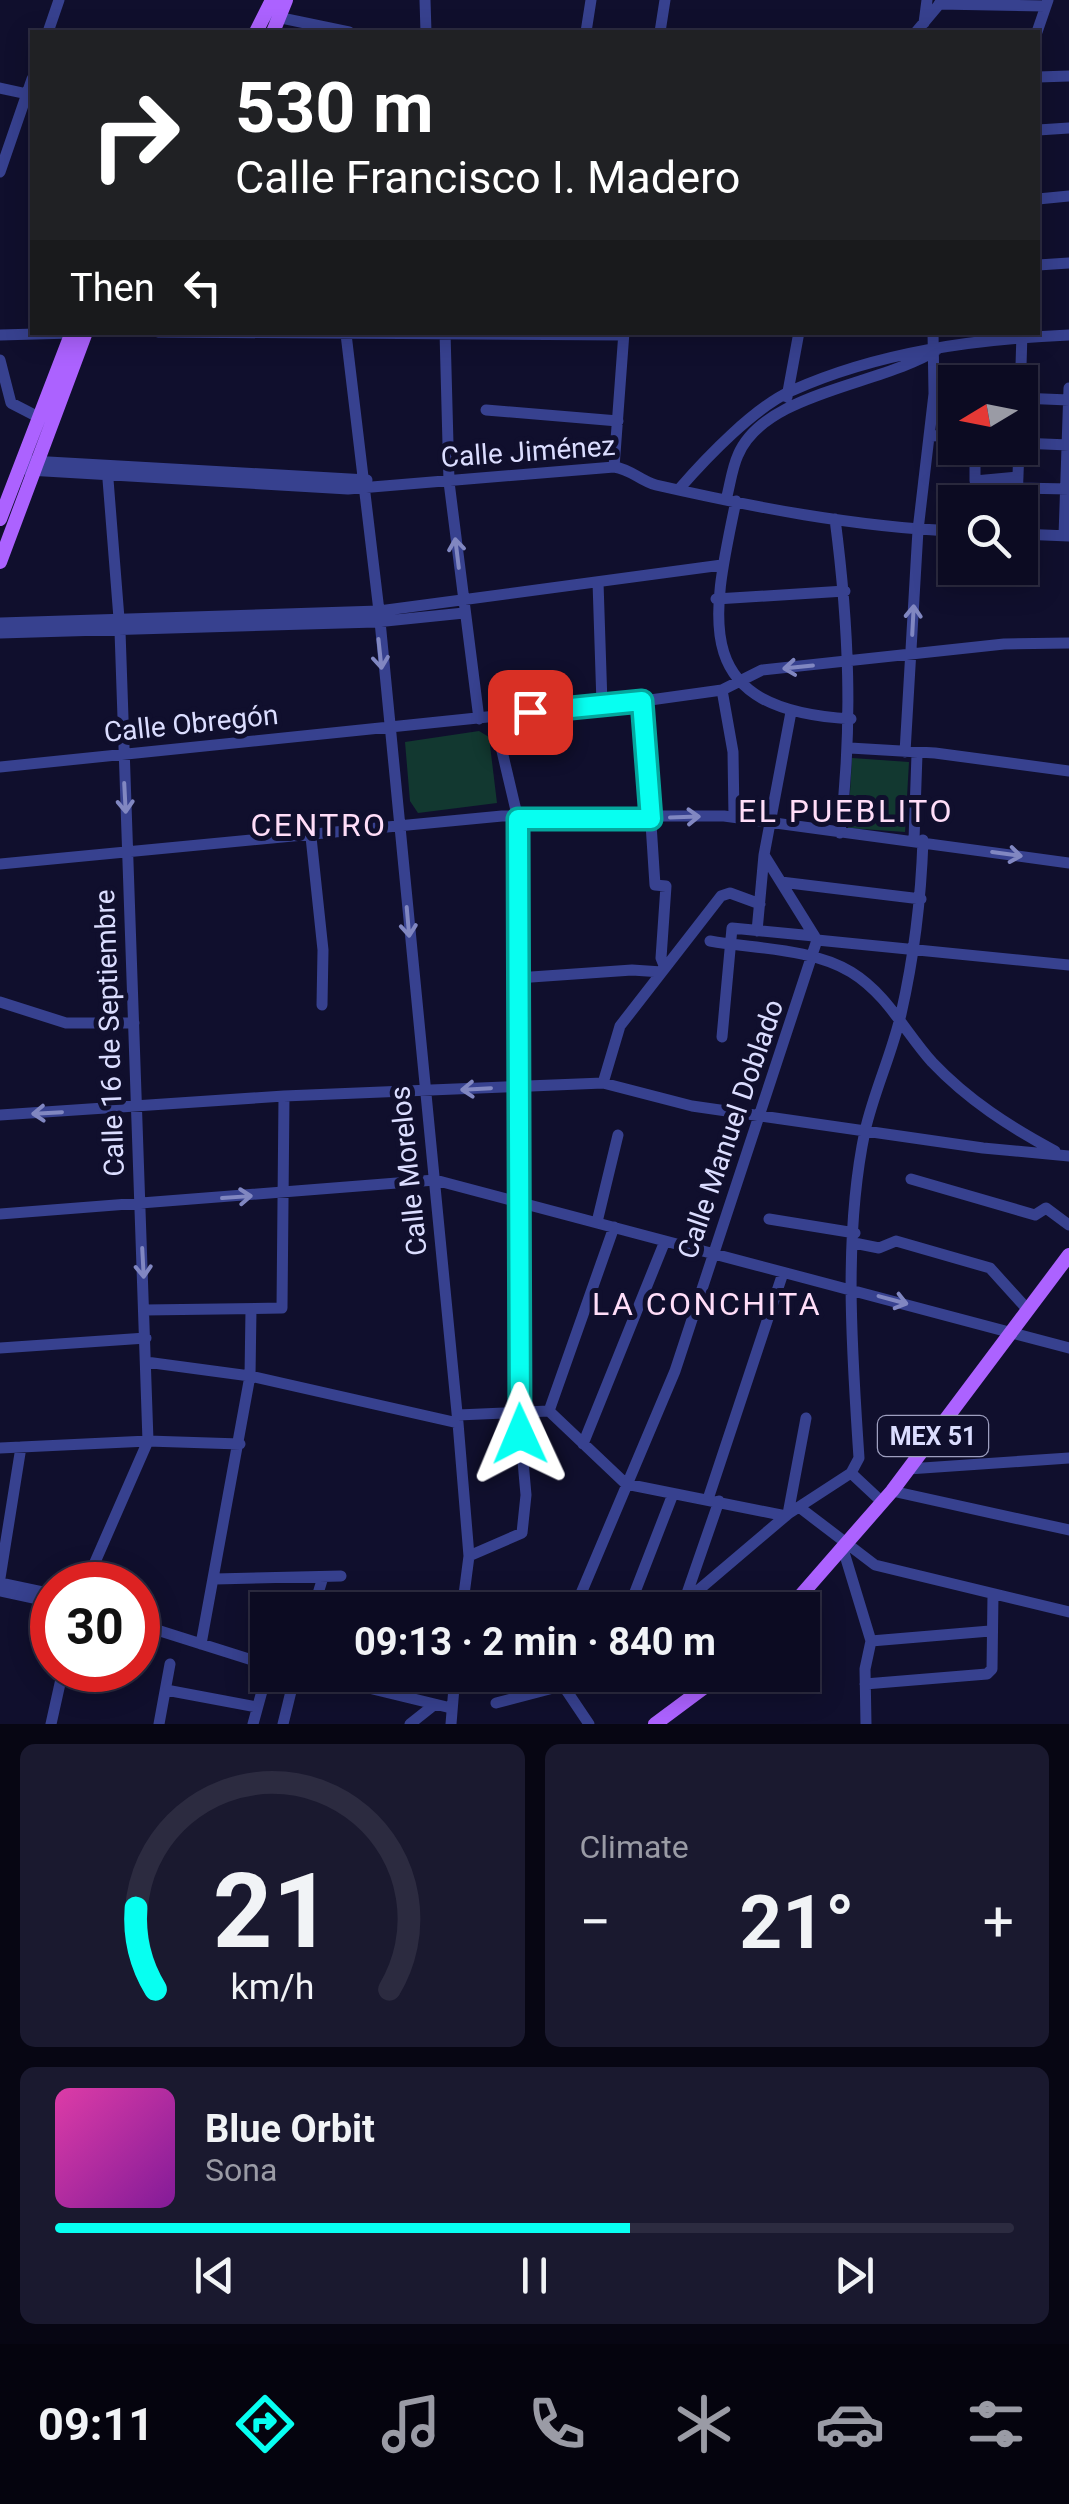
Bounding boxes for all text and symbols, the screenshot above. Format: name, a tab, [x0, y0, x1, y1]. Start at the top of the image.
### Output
text: 530 m	[235, 67, 434, 149]
icon: right	[70, 70, 200, 200]
text: Calle Francisco I. Madero	[235, 151, 741, 204]
icon: left	[175, 260, 230, 315]
text: Then	[70, 266, 155, 310]
north arrow	[938, 365, 1038, 465]
map controls	[938, 365, 1038, 585]
street label: Calle Jiménez	[440, 429, 616, 474]
button: search	[938, 485, 1038, 585]
one-way arrow	[447, 538, 466, 570]
one-way arrow	[904, 605, 923, 637]
one-way arrow	[371, 638, 390, 670]
one-way arrow	[782, 657, 814, 676]
pin	[488, 670, 573, 755]
icon: arrive	[503, 685, 558, 740]
street label: Calle Obregón	[102, 698, 280, 749]
one-way arrow	[116, 782, 135, 814]
district label: EL PUEBLITO	[738, 792, 954, 830]
district label: CENTRO	[250, 806, 388, 844]
one-way arrow	[669, 808, 701, 827]
one-way arrow	[991, 845, 1023, 863]
street label: Calle 16 de Septiembre	[88, 889, 131, 1177]
one-way arrow	[399, 905, 418, 937]
street label: Calle Manuel Doblado	[671, 995, 790, 1263]
one-way arrow	[460, 1080, 492, 1099]
street label: Calle Morelos	[383, 1084, 434, 1258]
one-way arrow	[31, 1104, 63, 1123]
one-way arrow	[220, 1187, 252, 1206]
one-way arrow	[134, 1246, 153, 1278]
district label: LA CONCHITA	[592, 1285, 822, 1323]
one-way arrow	[877, 1292, 908, 1311]
position arrow	[468, 1382, 572, 1486]
road number: MEX 51	[878, 1416, 988, 1456]
speed limit sign: 30	[30, 1562, 160, 1692]
text: 09:13 · 2 min · 840 m	[354, 1620, 716, 1664]
text: Climate	[580, 1828, 689, 1866]
text: 21	[213, 1851, 332, 1972]
text: 21°	[739, 1878, 855, 1966]
text: −	[580, 1890, 611, 1954]
text: +	[983, 1890, 1014, 1954]
text: km/h	[230, 1966, 314, 2008]
text: Blue Orbit	[205, 2107, 375, 2151]
text: Sona	[205, 2151, 277, 2189]
icon: previous	[187, 2248, 242, 2303]
icon: pause	[507, 2248, 562, 2303]
icon: next	[827, 2248, 882, 2303]
icon: directions	[230, 2389, 300, 2459]
icon: music	[376, 2389, 446, 2459]
icon: phone	[522, 2389, 592, 2459]
icon: climate	[669, 2389, 739, 2459]
icon: car	[815, 2389, 885, 2459]
icon: filters	[961, 2389, 1031, 2459]
text: 09:11	[38, 2398, 154, 2451]

